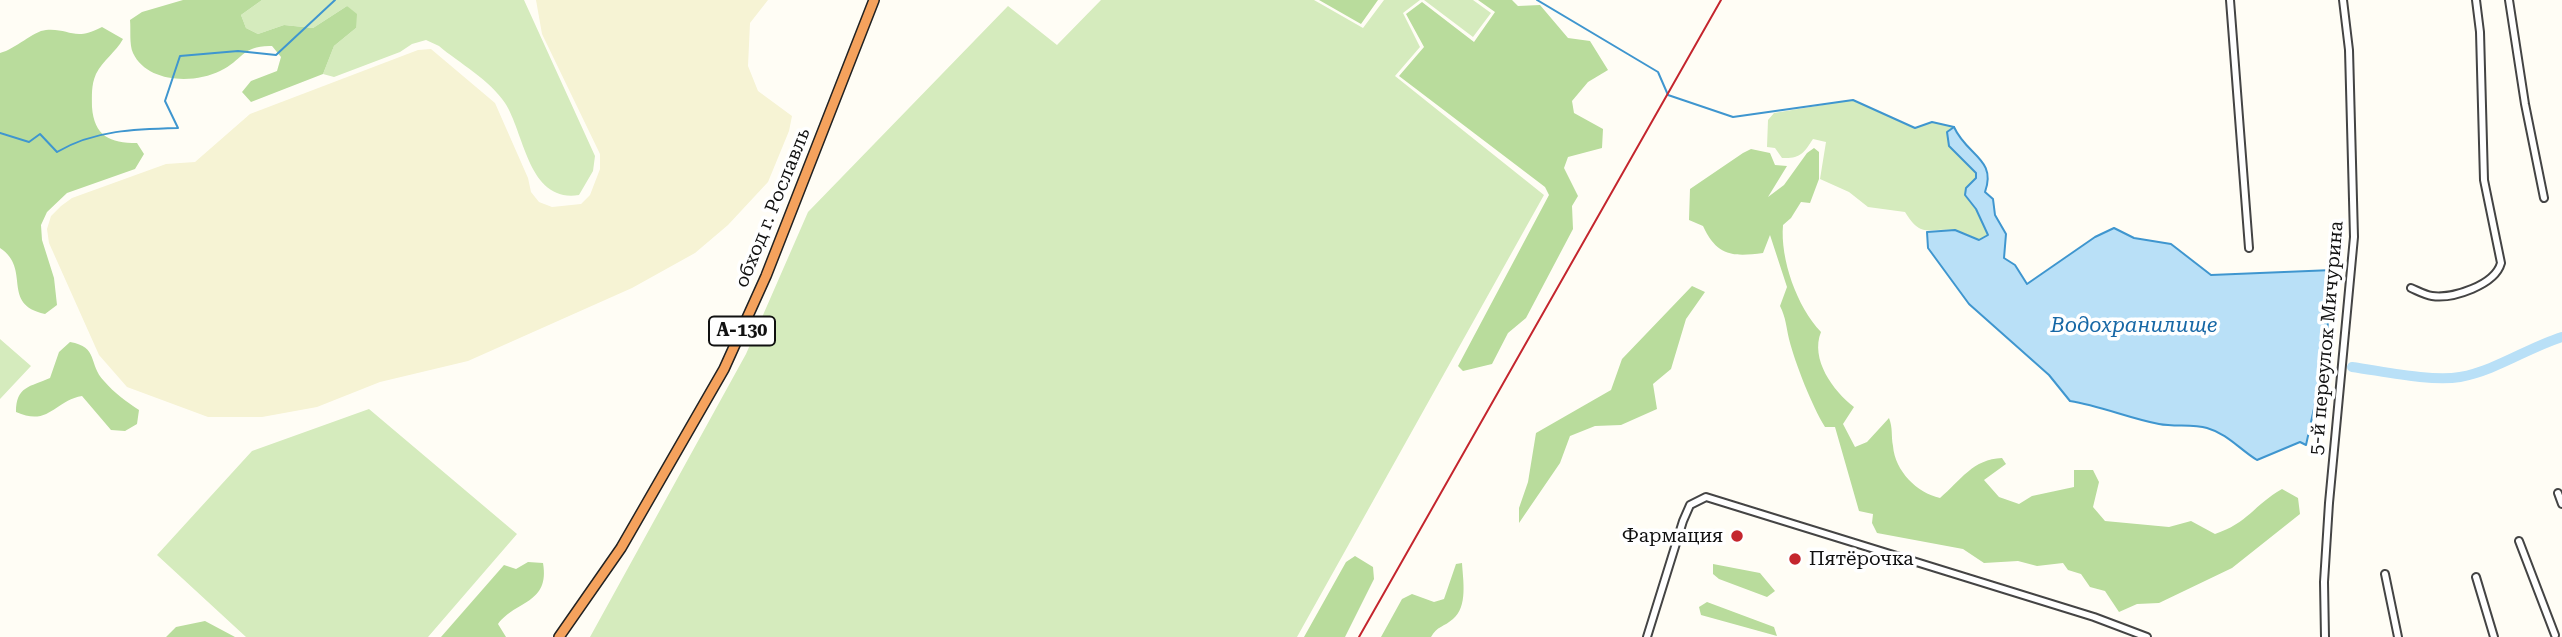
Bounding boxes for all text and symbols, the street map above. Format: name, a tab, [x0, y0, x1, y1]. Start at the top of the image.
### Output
street label: обход г. Рославль	[731, 125, 815, 291]
street label: 5-й переулок Мичурина	[2305, 220, 2349, 456]
water label: Водохранилище	[2051, 313, 2217, 339]
road number: А-130	[709, 316, 775, 346]
place label: Фармация	[1622, 525, 1723, 547]
marker: Фармация	[1729, 528, 1745, 544]
place label: Пятёрочка	[1809, 548, 1914, 570]
marker: Пятёрочка	[1787, 551, 1803, 567]

